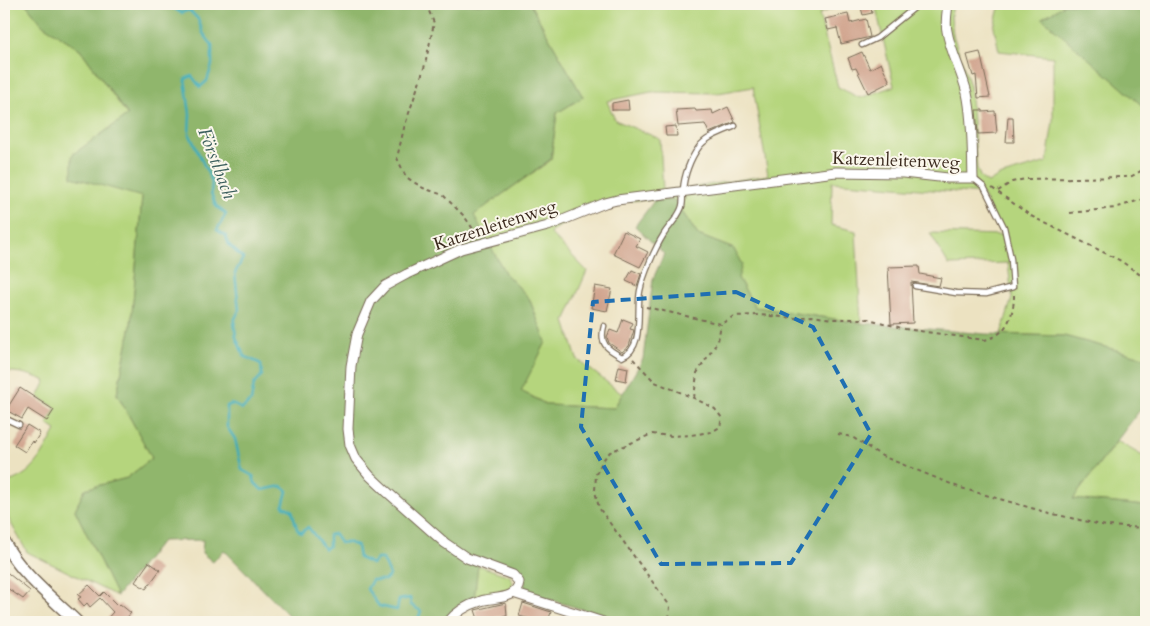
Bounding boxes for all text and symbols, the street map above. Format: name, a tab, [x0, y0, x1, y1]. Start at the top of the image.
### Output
water label: Förstlbach	[192, 124, 243, 203]
street label: Katzenleitenweg	[832, 146, 961, 175]
street label: Katzenleitenweg	[430, 194, 561, 257]

